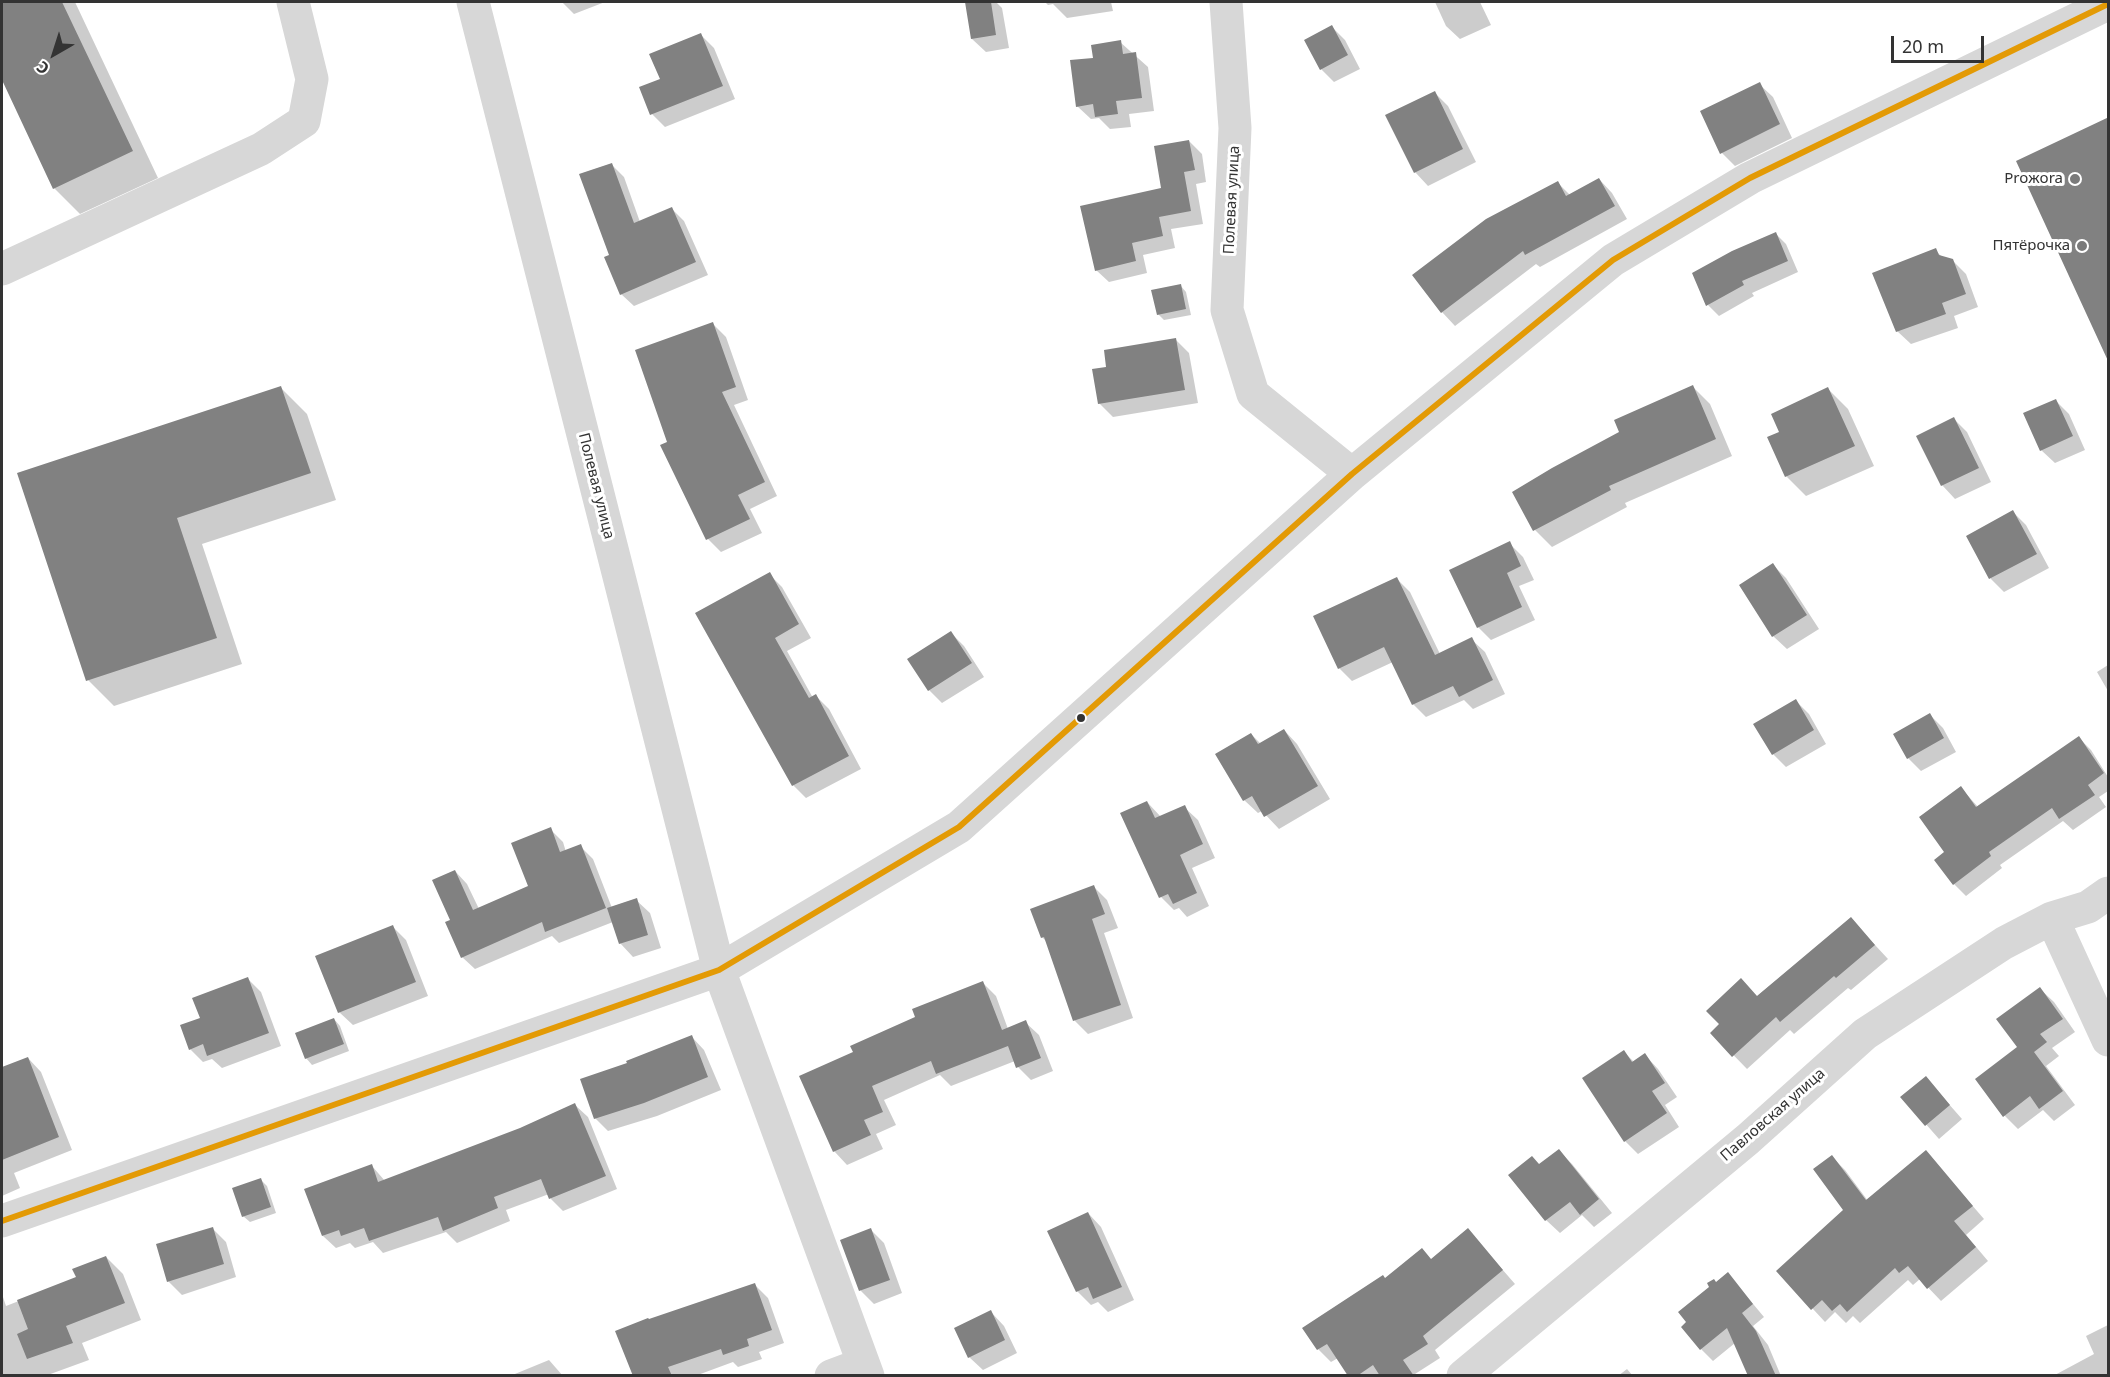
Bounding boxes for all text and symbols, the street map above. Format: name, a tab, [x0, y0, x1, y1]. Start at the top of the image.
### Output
north arrow	[24, 24, 84, 84]
scale bar	[1894, 24, 1987, 62]
text: 20 m	[1902, 34, 1944, 58]
text: С	[32, 56, 54, 80]
street label: Полевая улица	[1220, 145, 1244, 255]
place label: Proжora	[2004, 170, 2063, 188]
marker: Proжora	[2068, 172, 2082, 186]
place label: Пятёрочка	[1993, 237, 2070, 255]
marker: Пятёрочка	[2075, 239, 2089, 253]
street label: Полевая улица	[574, 431, 618, 541]
unlabelled marker	[1075, 712, 1087, 724]
street label: Павловская улица	[1717, 1065, 1829, 1165]

